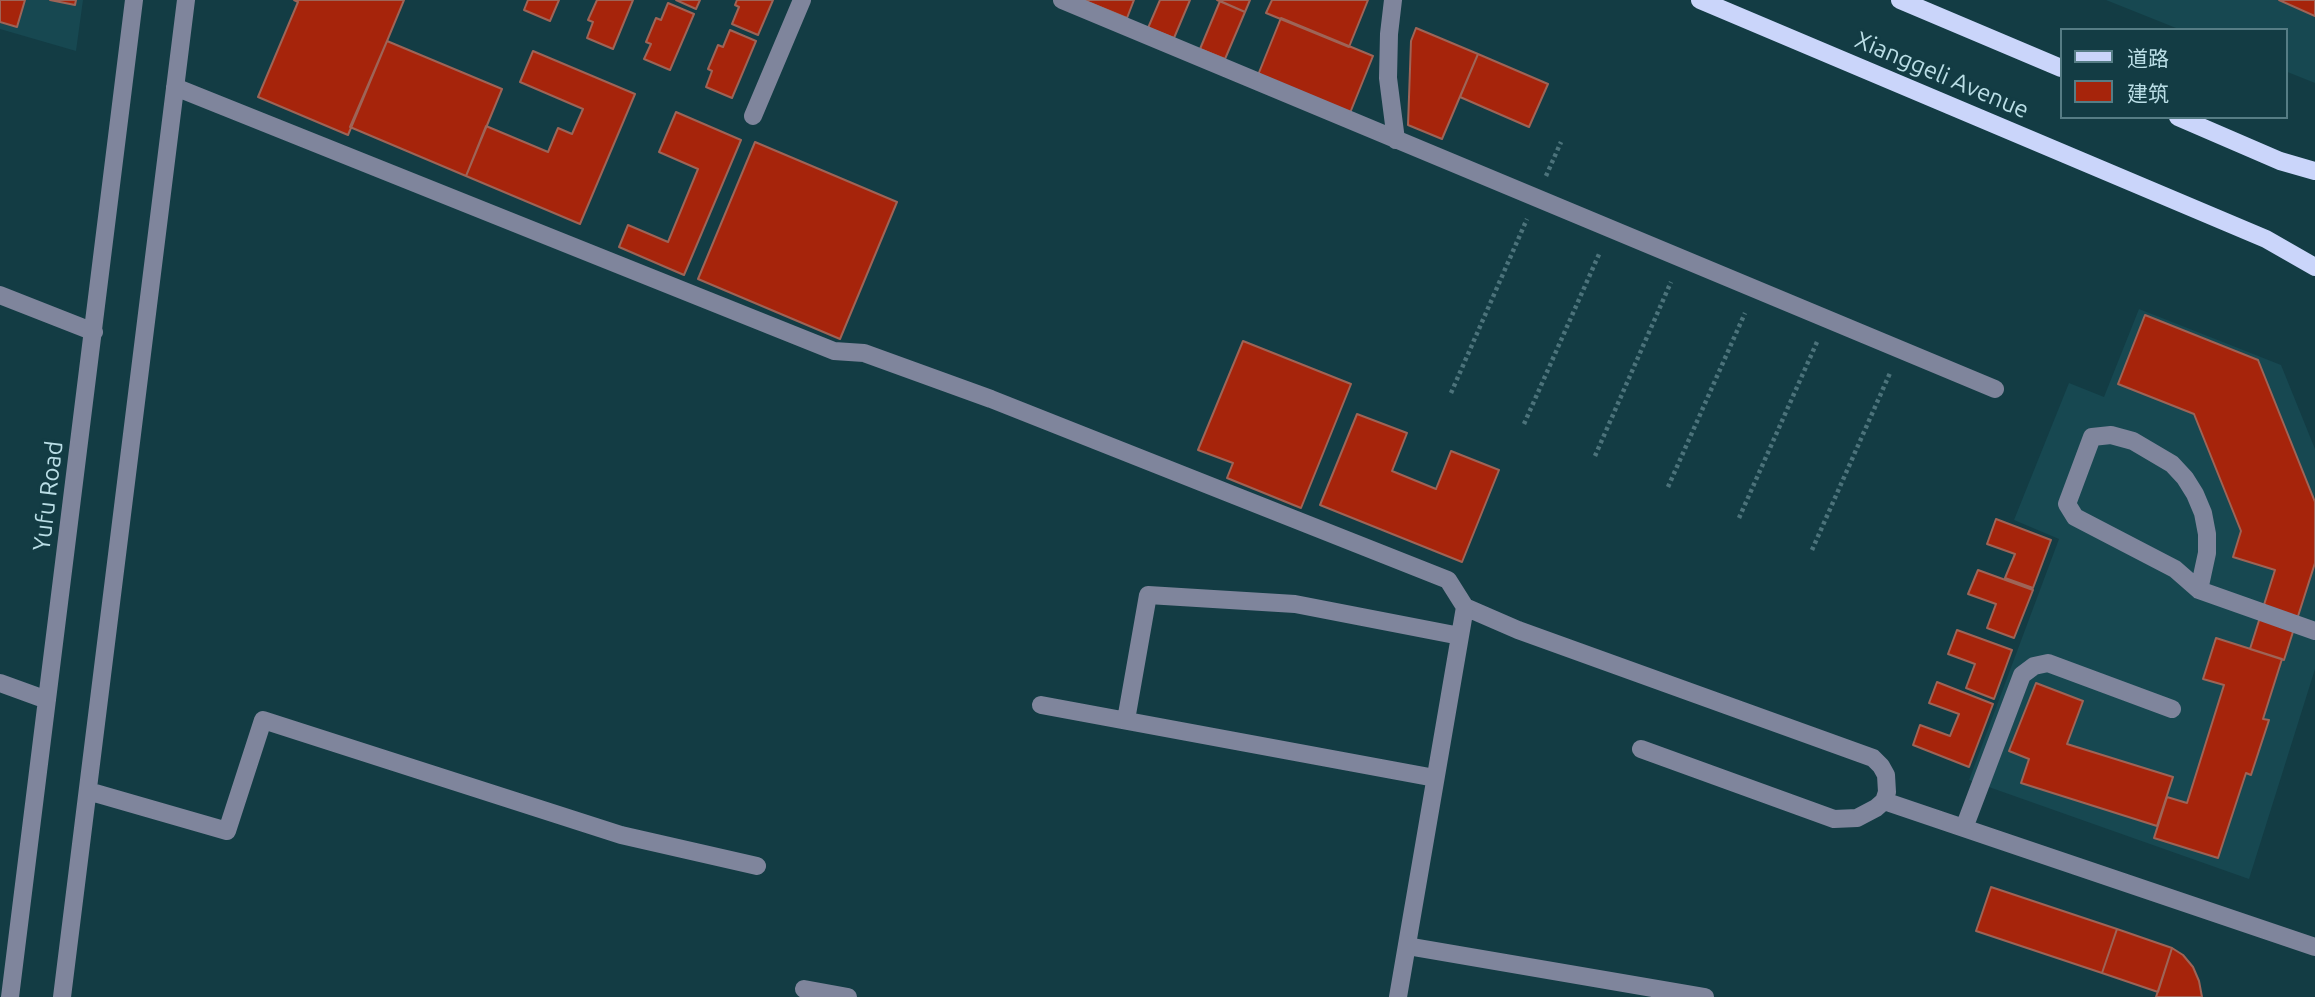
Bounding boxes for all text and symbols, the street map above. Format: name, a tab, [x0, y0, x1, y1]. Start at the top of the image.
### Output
street label: Xianggeli Avenue	[1851, 25, 2033, 125]
legend	[2060, 28, 2287, 119]
text: 道路	[2127, 46, 2169, 70]
text: 建筑	[2127, 81, 2169, 105]
street label: Yufu Road	[27, 439, 69, 553]

